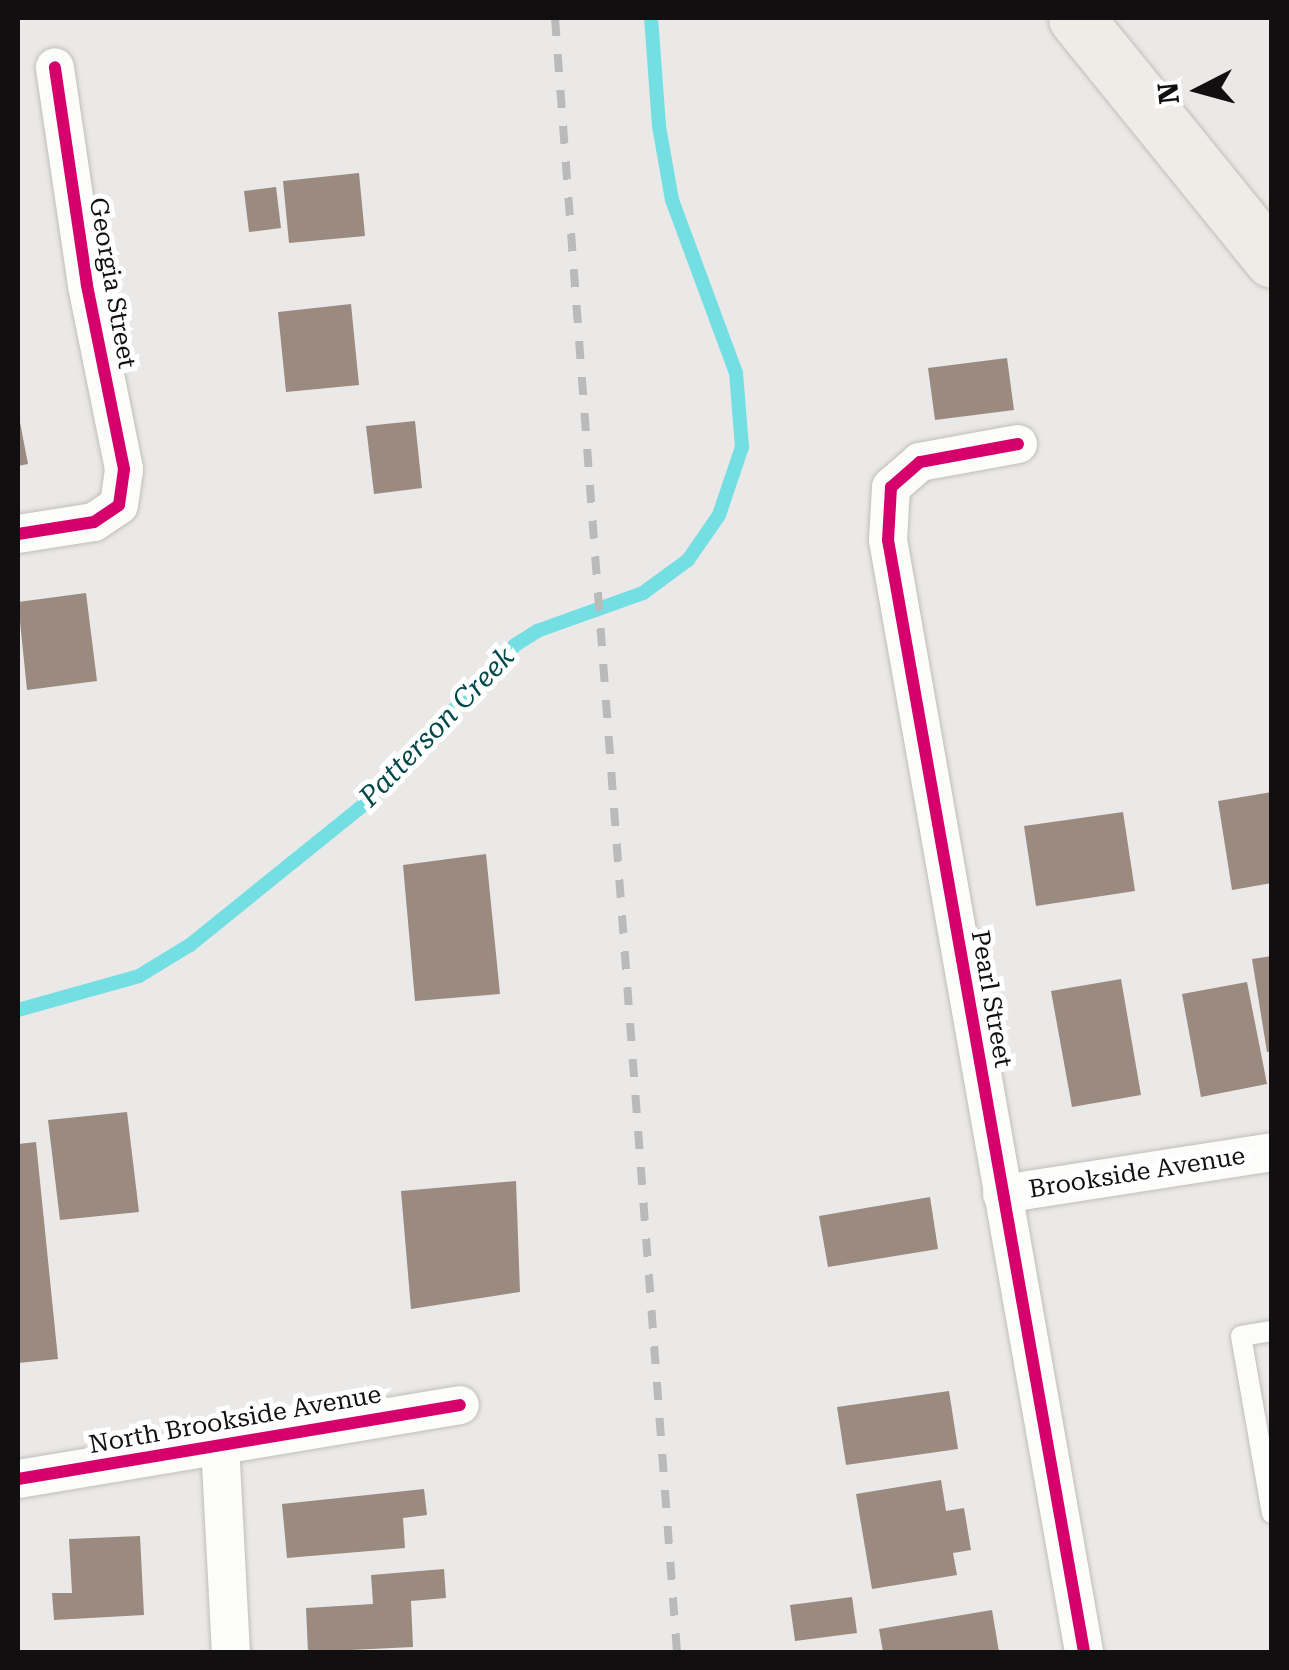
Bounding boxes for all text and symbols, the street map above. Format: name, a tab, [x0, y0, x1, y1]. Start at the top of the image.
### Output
north arrow	[1149, 40, 1249, 140]
text: N	[1151, 81, 1186, 106]
street label: Georgia Street	[82, 195, 142, 371]
water label: Patterson Creek	[352, 640, 522, 814]
street label: Pearl Street	[964, 928, 1018, 1070]
street label: Brookside Avenue	[1027, 1141, 1247, 1205]
street label: North Brookside Avenue	[87, 1380, 383, 1460]

